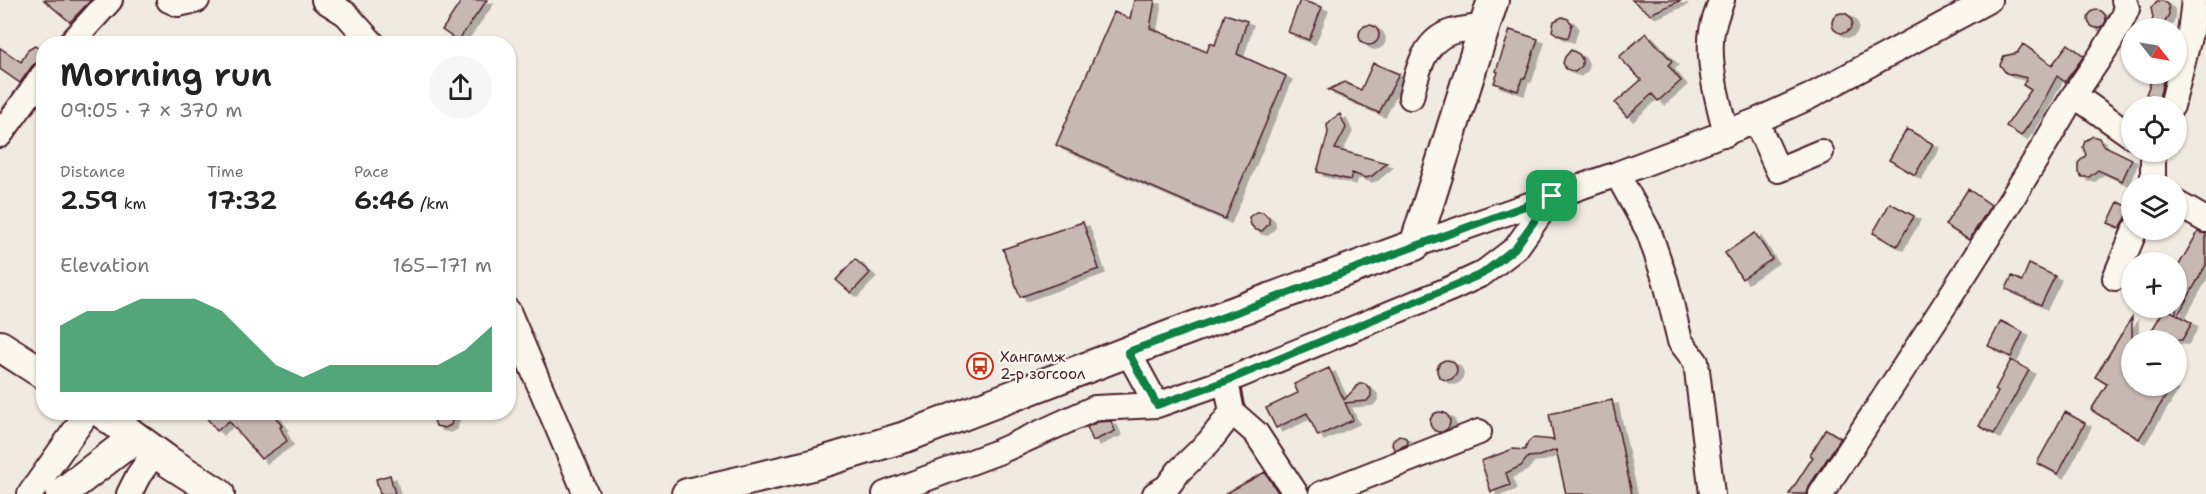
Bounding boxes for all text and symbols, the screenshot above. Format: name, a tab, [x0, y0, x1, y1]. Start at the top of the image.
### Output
north arrow	[2121, 18, 2187, 84]
map controls	[2121, 18, 2187, 396]
text: Morning run	[60, 52, 272, 97]
button: share	[429, 56, 492, 119]
button: locate	[2121, 96, 2187, 162]
text: 09:05 · 7 × 370 m	[60, 97, 243, 123]
text: Distance	[60, 161, 126, 182]
text: Time	[207, 161, 244, 182]
text: Pace	[354, 161, 389, 182]
pin	[1526, 170, 1577, 221]
button: layers	[2121, 174, 2187, 240]
icon: arrive	[1535, 179, 1568, 212]
text: 2.59	[60, 182, 118, 217]
text: 17:32	[207, 182, 277, 217]
text: 6:46	[354, 182, 415, 217]
text: km	[118, 193, 146, 214]
text: /km	[415, 193, 449, 214]
text: Elevation	[60, 252, 150, 278]
text: 165–171 m	[392, 252, 492, 278]
button: +	[2121, 252, 2187, 318]
button: −	[2121, 330, 2187, 396]
place label: Хангамж 2-р зогсоол	[1000, 347, 1086, 384]
bus stop icon: Хангамж 2-р зогсоол	[965, 351, 995, 381]

